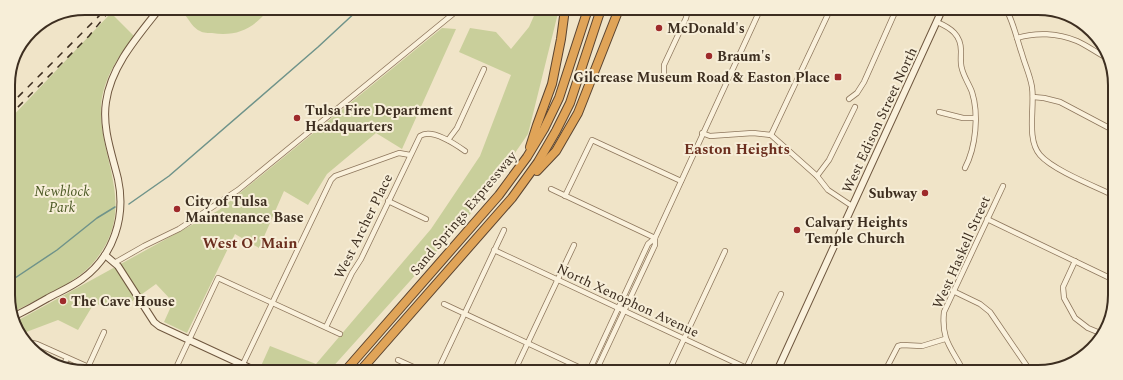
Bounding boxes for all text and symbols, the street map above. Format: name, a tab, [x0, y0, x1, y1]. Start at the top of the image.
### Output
place label: McDonald's	[667, 18, 745, 39]
marker: McDonald's	[654, 23, 664, 33]
street label: West Edison Street North	[836, 44, 923, 197]
place label: Braum's	[717, 46, 771, 67]
marker: Braum's	[704, 51, 714, 61]
place label: Gilcrease Museum Road & Easton Place	[573, 67, 830, 88]
marker: Gilcrease Museum Road & Easton Place	[833, 72, 843, 82]
place label: Tulsa Fire Department Headquarters	[305, 100, 454, 137]
marker: Tulsa Fire Department Headquarters	[292, 113, 302, 123]
district label: Easton Heights	[684, 138, 790, 161]
street label: Sand Springs Expressway	[405, 146, 523, 280]
street label: West Archer Place	[329, 170, 398, 282]
park label: Newblock Park	[34, 181, 90, 218]
place label: Subway	[869, 183, 918, 204]
marker: Subway	[920, 188, 930, 198]
place label: City of Tulsa Maintenance Base	[185, 191, 304, 228]
street label: West Haskell Street	[927, 192, 996, 312]
marker: City of Tulsa Maintenance Base	[172, 204, 182, 214]
place label: Calvary Heights Temple Church	[805, 212, 908, 249]
marker: Calvary Heights Temple Church	[792, 225, 802, 235]
district label: West O' Main	[203, 232, 297, 255]
street label: North Xenophon Avenue	[553, 258, 703, 343]
place label: The Cave House	[71, 291, 175, 312]
marker: The Cave House	[58, 296, 68, 306]

